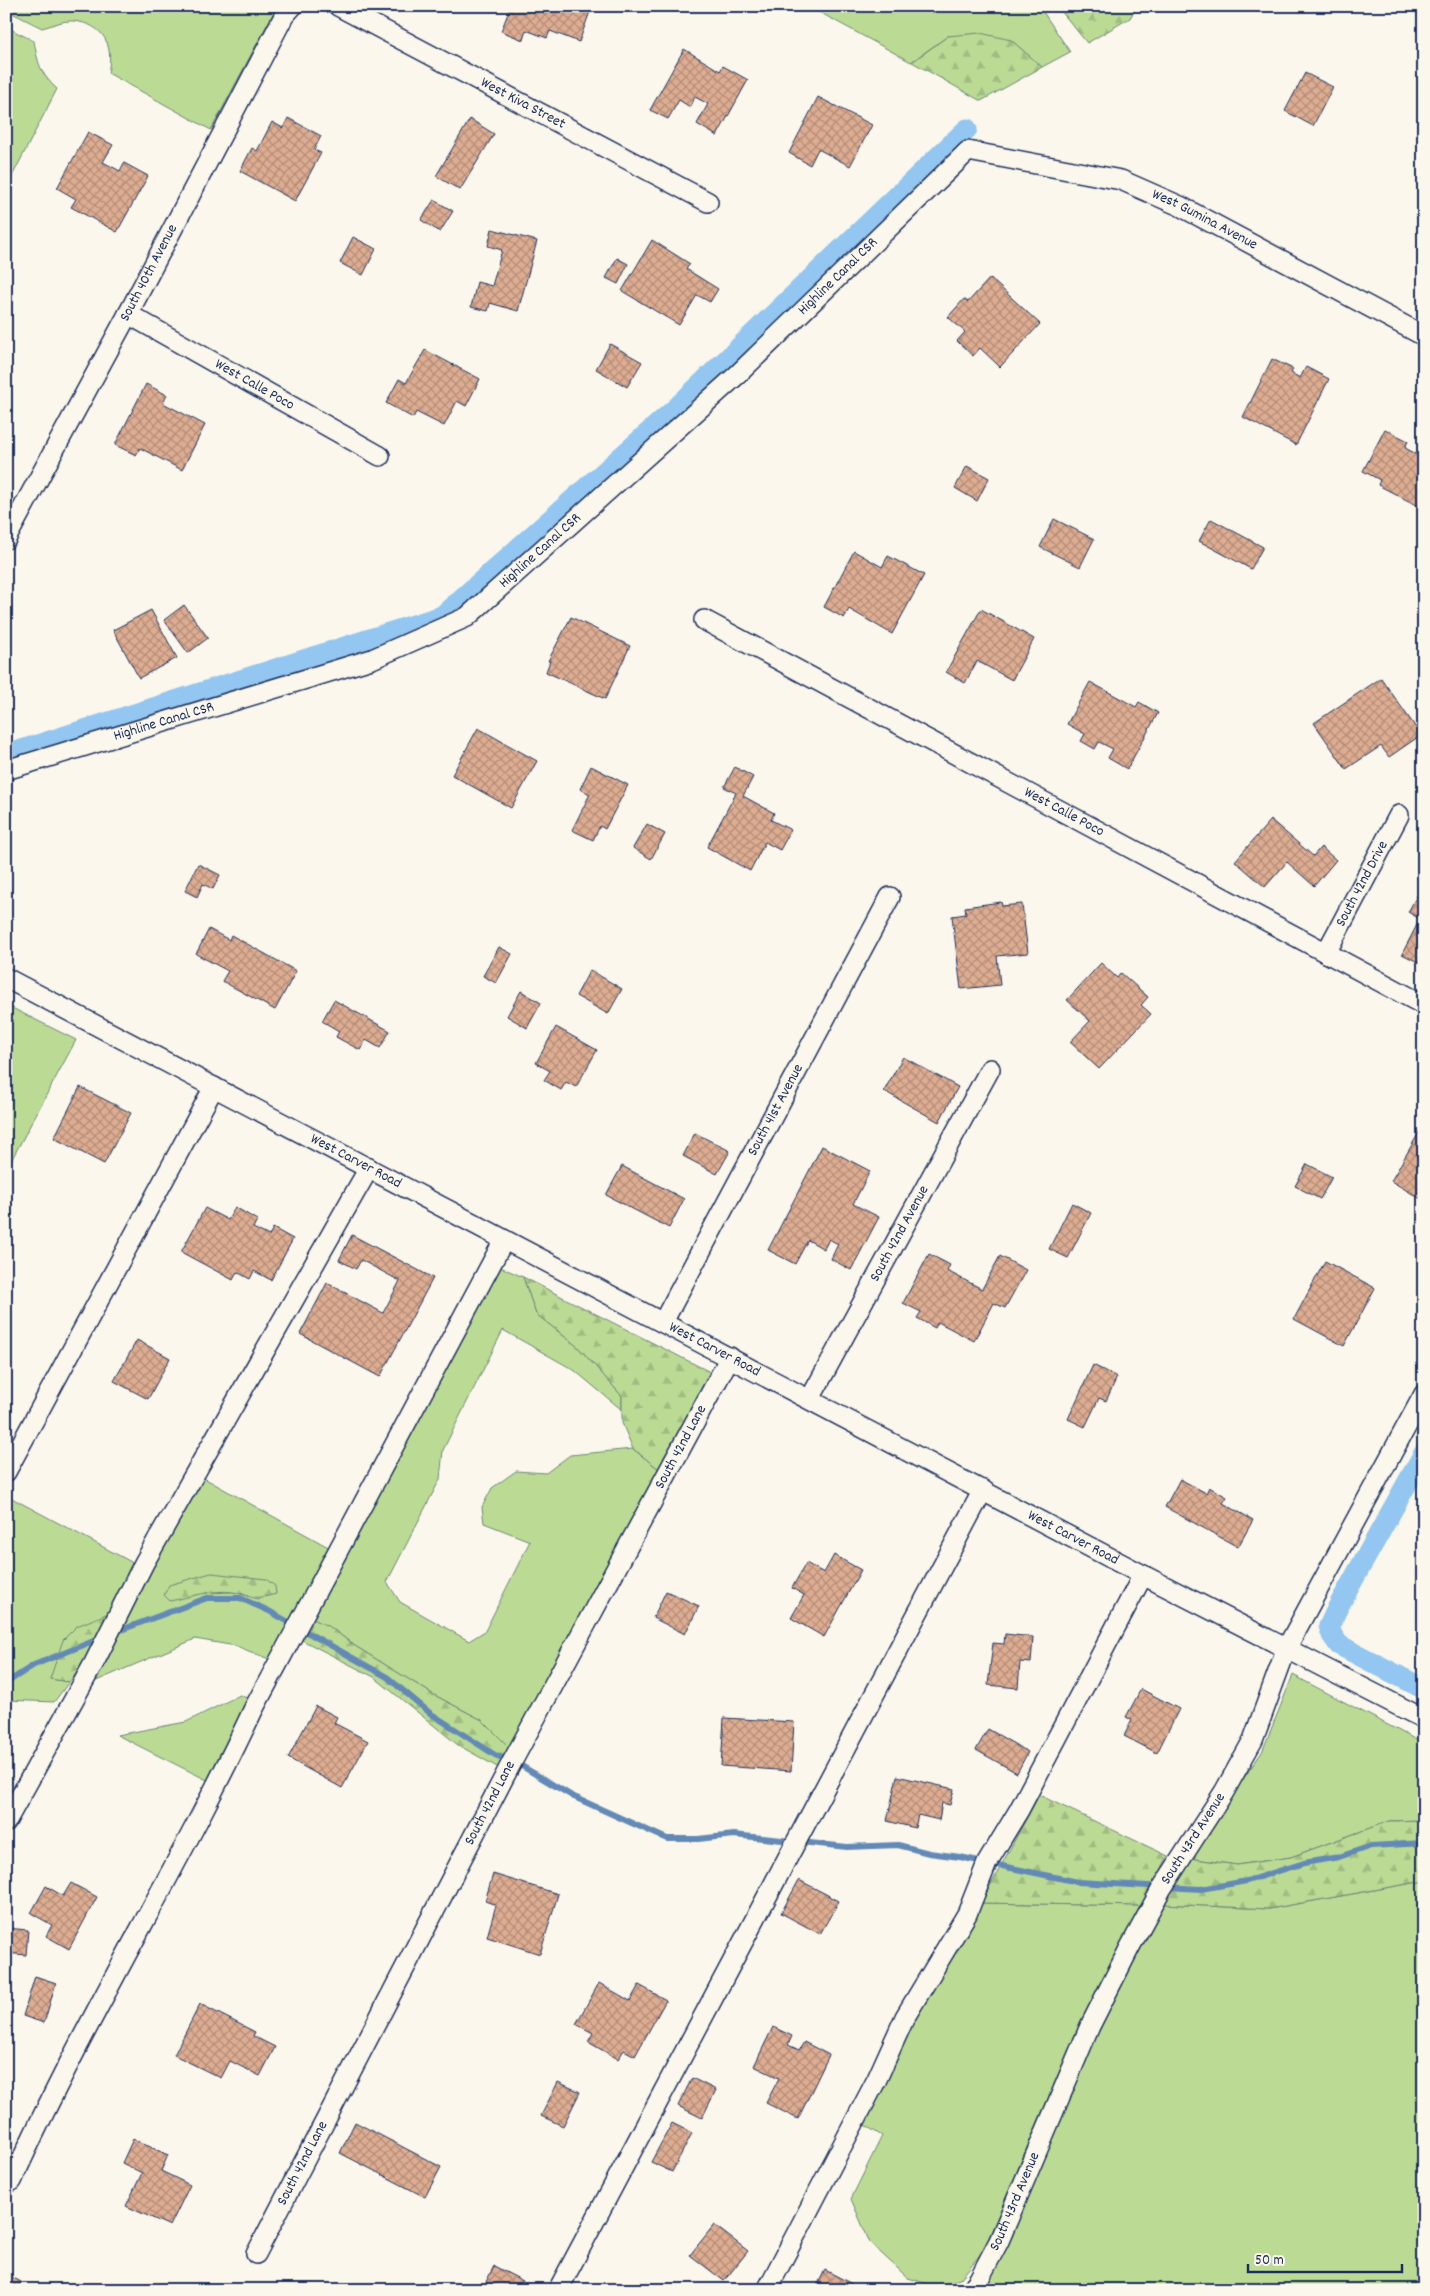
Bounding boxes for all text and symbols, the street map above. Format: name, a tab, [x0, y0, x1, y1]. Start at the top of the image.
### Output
street label: West Kiva Street	[476, 72, 570, 136]
street label: West Gumina Avenue	[1148, 184, 1262, 256]
street label: South 40th Avenue	[115, 220, 184, 326]
street label: Highline Canal CSR	[793, 233, 883, 321]
street label: West Calle Poco	[210, 354, 299, 417]
street label: Highline Canal CSR	[494, 508, 587, 594]
street label: Highline Canal CSR	[111, 696, 217, 748]
street label: West Calle Poco	[1020, 782, 1108, 843]
street label: South 42nd Drive	[1331, 837, 1395, 931]
street label: South 41st Avenue	[742, 1060, 810, 1160]
street label: West Carver Road	[306, 1129, 405, 1195]
street label: South 42nd Avenue	[865, 1181, 935, 1286]
street label: West Carver Road	[665, 1317, 764, 1383]
street label: South 42nd Lane	[650, 1401, 713, 1493]
street label: West Carver Road	[1023, 1505, 1123, 1571]
street label: South 42nd Lane	[459, 1757, 522, 1850]
street label: South 43rd Avenue	[1156, 1788, 1232, 1889]
street label: South 42nd Lane	[272, 2117, 334, 2210]
street label: South 43rd Avenue	[984, 2149, 1046, 2255]
scale bar	[1248, 2241, 1401, 2273]
text: 50 m	[1255, 2250, 1284, 2272]

